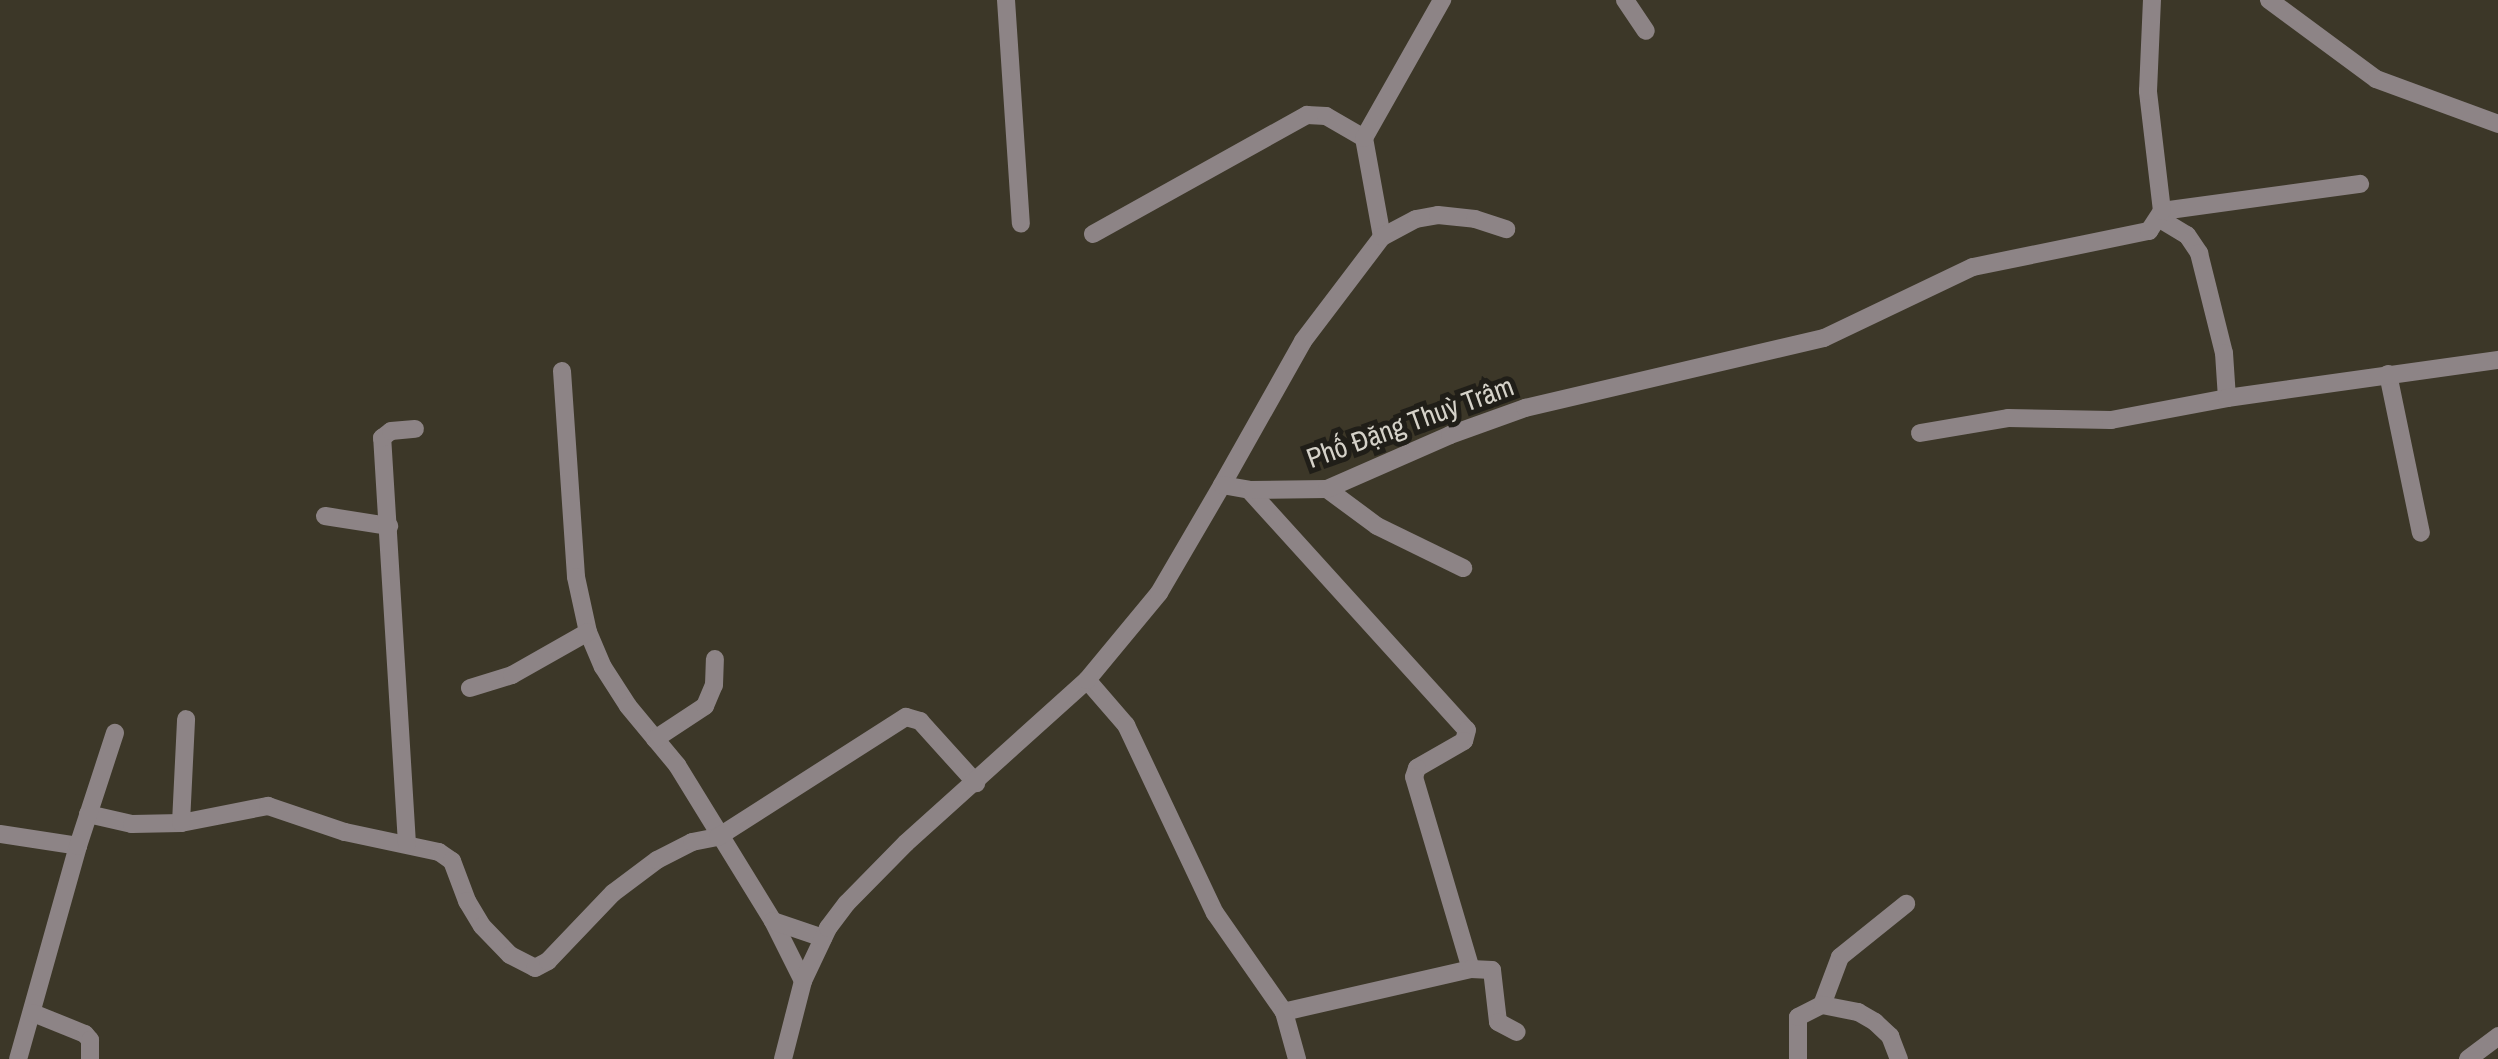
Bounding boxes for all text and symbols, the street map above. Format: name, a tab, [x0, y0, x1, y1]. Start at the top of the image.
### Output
street label: Phố Đặng Thuỳ Trâm	[1302, 369, 1518, 475]

